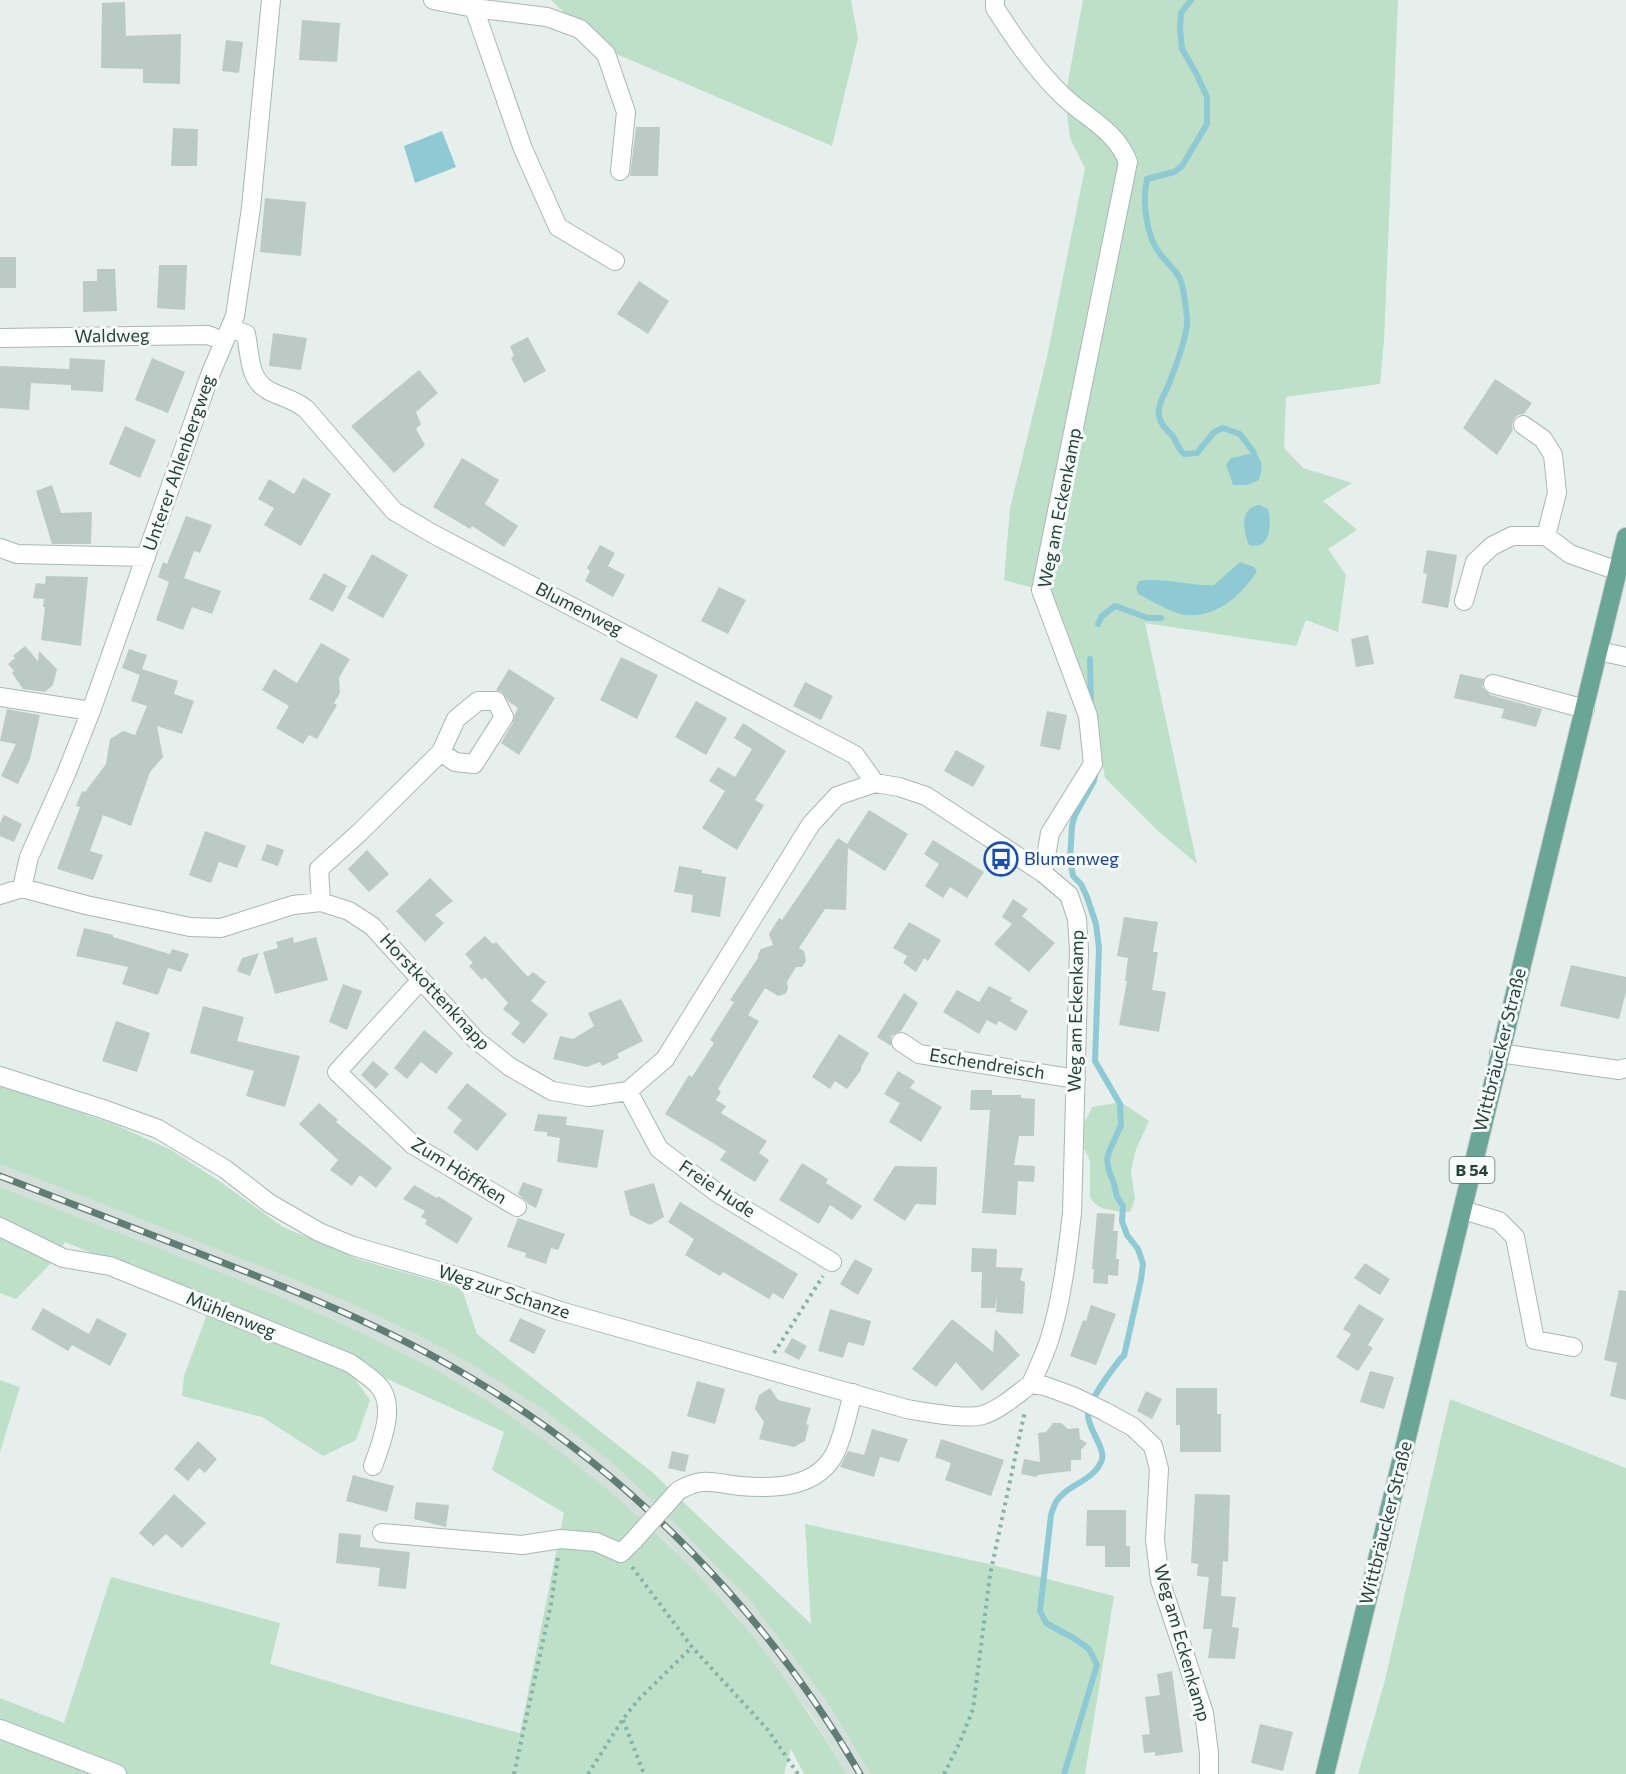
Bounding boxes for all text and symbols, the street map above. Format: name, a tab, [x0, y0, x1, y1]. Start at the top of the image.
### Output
street label: Waldweg	[74, 323, 150, 347]
street label: Unterer Ahlenbergweg	[138, 372, 219, 554]
street label: Weg am Eckenkamp	[1033, 426, 1085, 590]
street label: Blumenweg	[532, 577, 627, 640]
bus stop icon: Blumenweg	[983, 841, 1019, 877]
place label: Blumenweg	[1024, 847, 1119, 869]
street label: Horstkottenknapp	[376, 928, 496, 1054]
street label: Weg am Eckenkamp	[1063, 929, 1087, 1092]
street label: Wittbräucker Straße	[1468, 966, 1530, 1134]
street label: Eschendreisch	[928, 1043, 1046, 1083]
street label: Zum Höffken	[408, 1132, 511, 1208]
street label: Freie Hude	[675, 1155, 760, 1222]
road number: B 54	[1450, 1157, 1494, 1183]
street label: Weg zur Schanze	[436, 1259, 573, 1323]
street label: Mühlenweg	[183, 1286, 280, 1342]
street label: Wittbräucker Straße	[1354, 1439, 1416, 1607]
street label: Weg am Eckenkamp	[1150, 1562, 1216, 1724]

